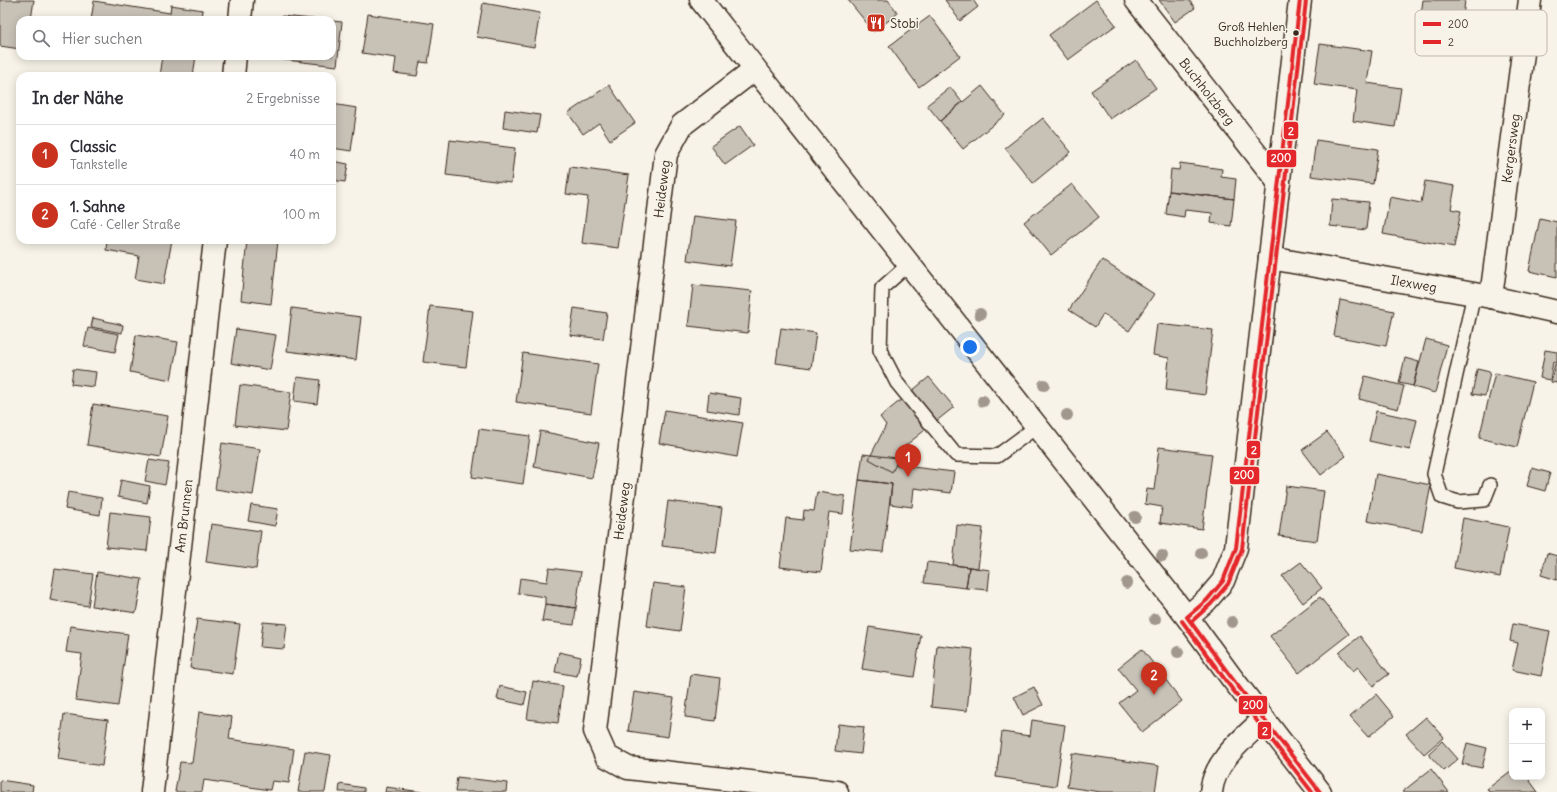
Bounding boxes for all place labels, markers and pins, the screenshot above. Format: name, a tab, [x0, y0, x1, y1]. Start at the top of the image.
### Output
restaurant icon: Stobi	[865, 12, 887, 34]
place label: Stobi	[890, 15, 919, 32]
place label: Groß Hehlen, Buchholzberg	[1214, 19, 1288, 49]
marker: Groß Hehlen, Buchholzberg	[1291, 28, 1301, 38]
pin: 1	[895, 444, 921, 477]
pin: 2	[1141, 662, 1167, 695]

